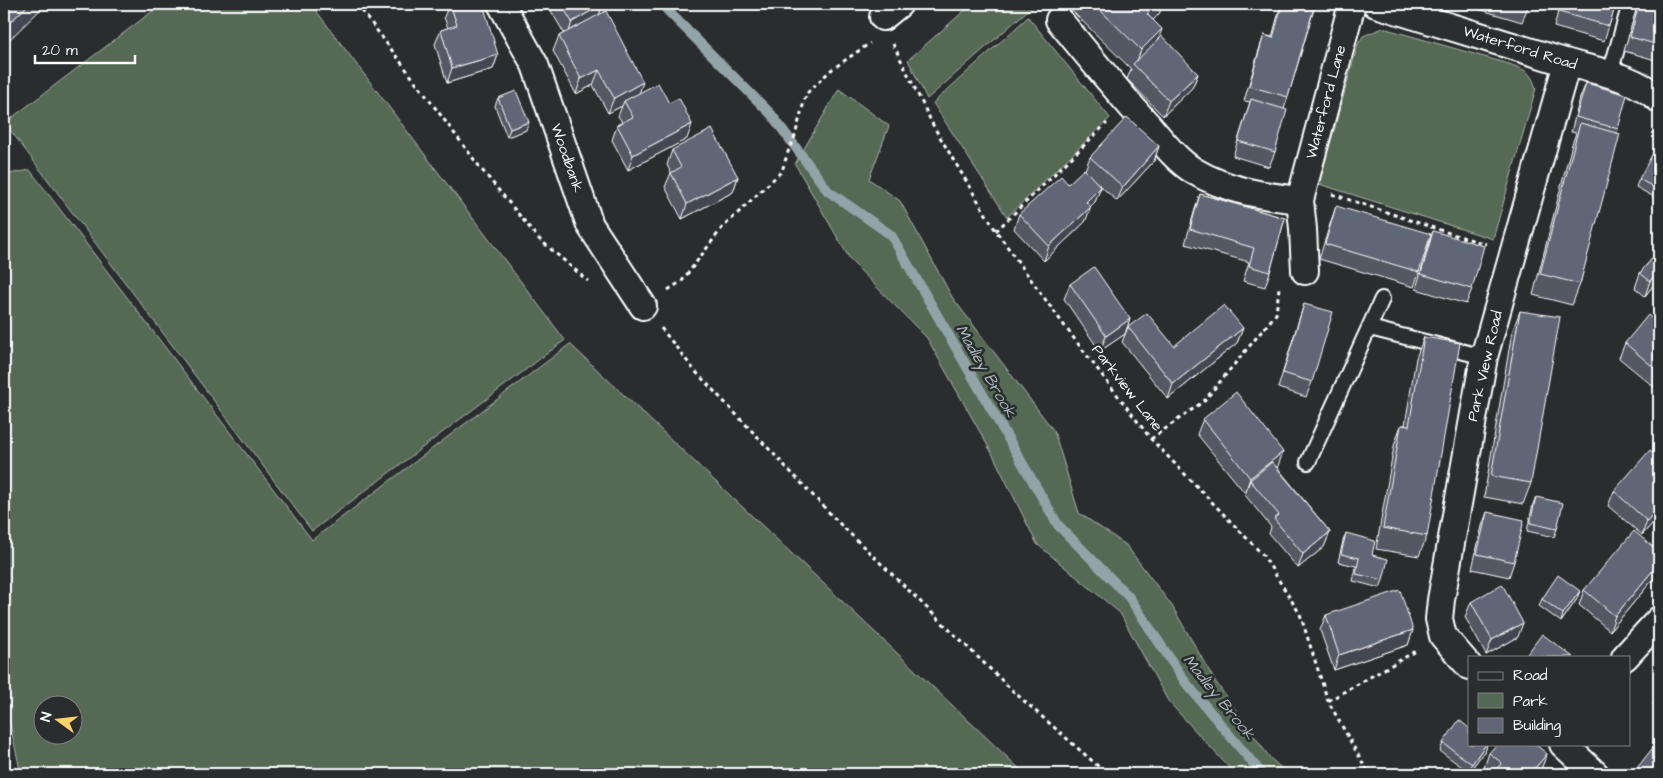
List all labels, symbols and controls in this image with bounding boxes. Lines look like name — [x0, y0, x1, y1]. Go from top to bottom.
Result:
street label: Waterford Road — [1461, 21, 1580, 75]
scale bar — [35, 32, 135, 64]
text: 20 m — [42, 40, 78, 61]
street label: Waterford Lane — [1301, 43, 1351, 161]
street label: Woodbank — [545, 121, 589, 195]
street label: Park View Road — [1462, 308, 1508, 423]
water label: Madley Brook — [950, 320, 1022, 423]
street label: Parkview Lane — [1087, 340, 1167, 436]
water label: Madley Brook — [1177, 650, 1261, 746]
legend — [1468, 656, 1630, 746]
text: Road — [1513, 665, 1548, 686]
text: Park — [1513, 691, 1548, 712]
north arrow — [32, 696, 82, 746]
text: N — [36, 710, 57, 724]
text: Building — [1513, 715, 1561, 737]

